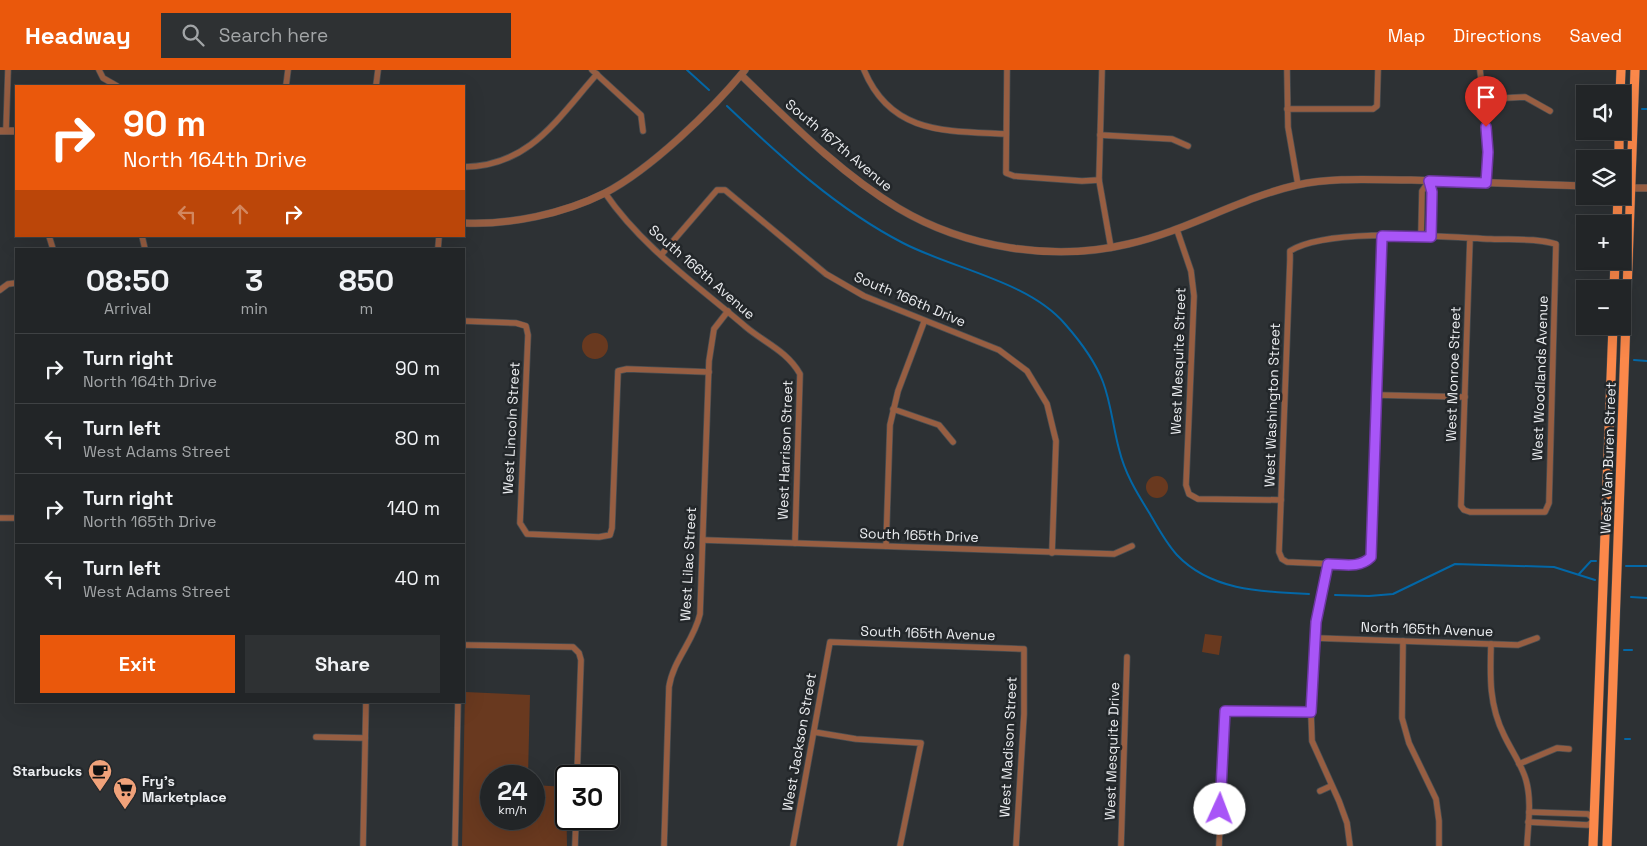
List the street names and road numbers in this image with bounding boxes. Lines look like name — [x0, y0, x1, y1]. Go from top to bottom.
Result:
street label: South 167th Avenue — [782, 95, 896, 195]
street label: South 166th Avenue — [645, 221, 759, 323]
street label: South 166th Drive — [851, 267, 969, 331]
street label: West Mesquite Street — [1166, 287, 1190, 435]
street label: West Woodlands Avenue — [1528, 295, 1552, 461]
street label: West Monroe Street — [1442, 306, 1464, 442]
street label: West Washington Street — [1260, 323, 1284, 487]
street label: West Lincoln Street — [499, 361, 523, 495]
street label: West Harrison Street — [774, 380, 796, 520]
street label: West Van Buren Street — [1596, 382, 1620, 534]
street label: West Lilac Street — [676, 506, 700, 622]
street label: South 165th Drive — [859, 524, 979, 546]
street label: North 165th Avenue — [1360, 618, 1494, 640]
street label: South 165th Avenue — [860, 622, 996, 644]
street label: West Jackson Street — [778, 671, 820, 813]
street label: West Madison Street — [995, 676, 1021, 818]
street label: West Mesquite Drive — [1101, 682, 1123, 820]

